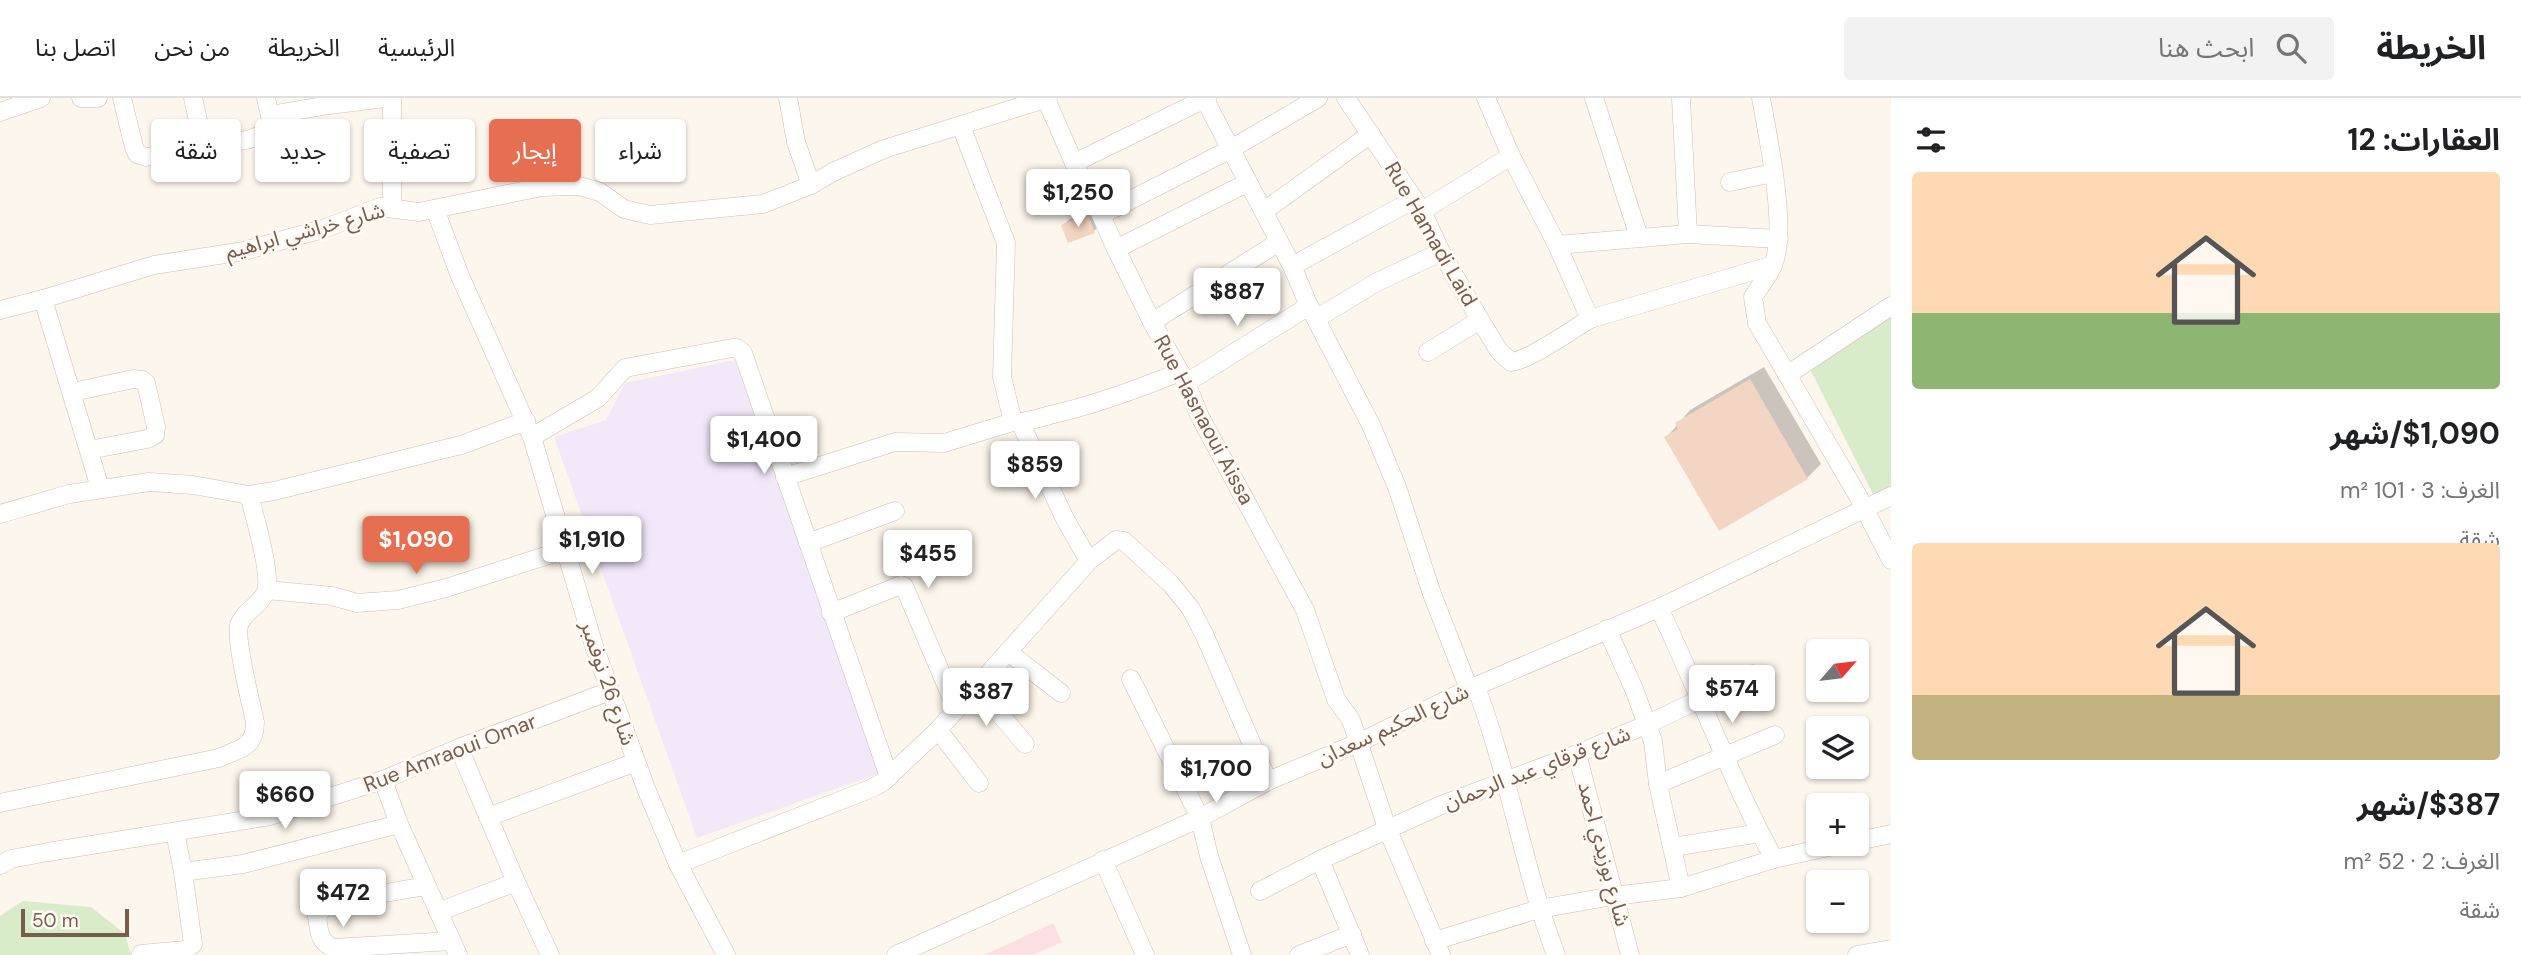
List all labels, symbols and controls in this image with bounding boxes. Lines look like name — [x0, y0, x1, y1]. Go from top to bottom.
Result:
search box — [1844, 17, 2334, 80]
text: الخريطة — [2376, 26, 2486, 69]
icon: search — [2272, 29, 2310, 67]
text: ابحث هنا — [2158, 31, 2254, 65]
text: اتصل بنا — [35, 32, 116, 63]
text: من نحن — [154, 32, 230, 63]
text: الخريطة — [268, 32, 340, 63]
text: الرئيسية — [378, 32, 455, 63]
chip: شقة — [151, 119, 241, 182]
chip: جديد — [255, 119, 350, 182]
chip: تصفية — [364, 119, 475, 182]
chip: إيجار — [489, 119, 581, 182]
chip: شراء — [595, 119, 686, 182]
text: العقارات: 12 — [2348, 120, 2500, 159]
icon: filters — [1912, 121, 1950, 159]
street label: Rue Hamadi Laid — [1378, 157, 1484, 311]
pin: $1,250 — [1021, 170, 1135, 229]
text: $1,250 — [1042, 177, 1114, 207]
street label: شارع خراشي ابراهيم — [222, 196, 388, 268]
icon: home — [2143, 217, 2269, 343]
pin: $887 — [1196, 268, 1278, 328]
text: $887 — [1209, 276, 1265, 306]
street label: Rue Hasnaoui Aissa — [1147, 330, 1261, 510]
text: $1,090/شهر — [2330, 414, 2500, 453]
pin: $1,400 — [707, 416, 821, 476]
text: $1,400 — [726, 424, 802, 454]
pin: $859 — [994, 442, 1076, 501]
text: $859 — [1007, 449, 1063, 479]
text: الغرف: 3 · 101 m² — [2340, 475, 2500, 505]
pin: $1,090 — [359, 517, 473, 576]
pin: $1,910 — [535, 517, 649, 576]
text: $1,090 — [379, 524, 453, 554]
text: $1,910 — [559, 524, 625, 554]
text: شقة — [2459, 524, 2500, 554]
pin: $455 — [887, 531, 969, 590]
text: $455 — [899, 538, 957, 568]
icon: home — [2143, 588, 2269, 714]
street label: شارع 26 نوفمبر — [572, 616, 642, 749]
north arrow — [1806, 639, 1869, 702]
map controls — [1806, 639, 1869, 933]
pin: $574 — [1691, 666, 1773, 725]
pin: $387 — [945, 668, 1027, 728]
text: $574 — [1705, 673, 1759, 703]
text: $387 — [959, 676, 1013, 706]
street label: شارع الحكيم سعدان — [1313, 678, 1474, 773]
street label: Rue Amraoui Omar — [359, 707, 541, 799]
button: layers — [1806, 716, 1869, 779]
street label: شارع قرقاي عبد الرحمان — [1440, 719, 1635, 818]
pin: $1,700 — [1159, 746, 1273, 805]
text: $1,700 — [1180, 753, 1252, 783]
pin: $660 — [244, 772, 326, 831]
street label: شارع بوزيدي احمد — [1569, 778, 1637, 930]
text: $660 — [255, 779, 315, 809]
text: $387/شهر — [2357, 785, 2500, 824]
button: + — [1806, 793, 1869, 856]
text: الغرف: 2 · 52 m² — [2344, 846, 2500, 876]
pin: $472 — [302, 870, 384, 929]
button: − — [1806, 870, 1869, 933]
text: $472 — [316, 877, 370, 907]
text: شقة — [2459, 895, 2500, 925]
scale bar — [21, 906, 130, 938]
text: 50 m — [32, 908, 79, 933]

